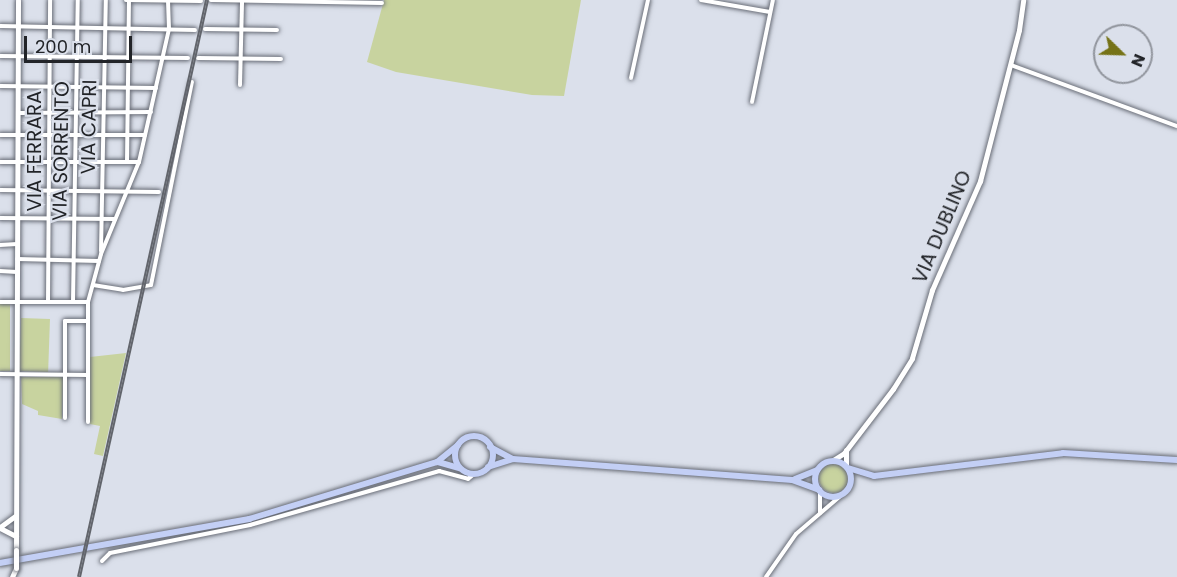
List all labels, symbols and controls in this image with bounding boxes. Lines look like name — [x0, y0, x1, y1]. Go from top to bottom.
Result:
scale bar — [27, 24, 135, 62]
north arrow — [1093, 24, 1153, 84]
text: 200 m — [35, 34, 91, 59]
text: N — [1125, 50, 1151, 70]
street label: VIA CAPRI — [76, 79, 102, 175]
street label: VIA SORRENTO — [48, 81, 74, 221]
street label: VIA FERRARA — [22, 90, 46, 212]
street label: VIA DUBLINO — [907, 167, 977, 287]

